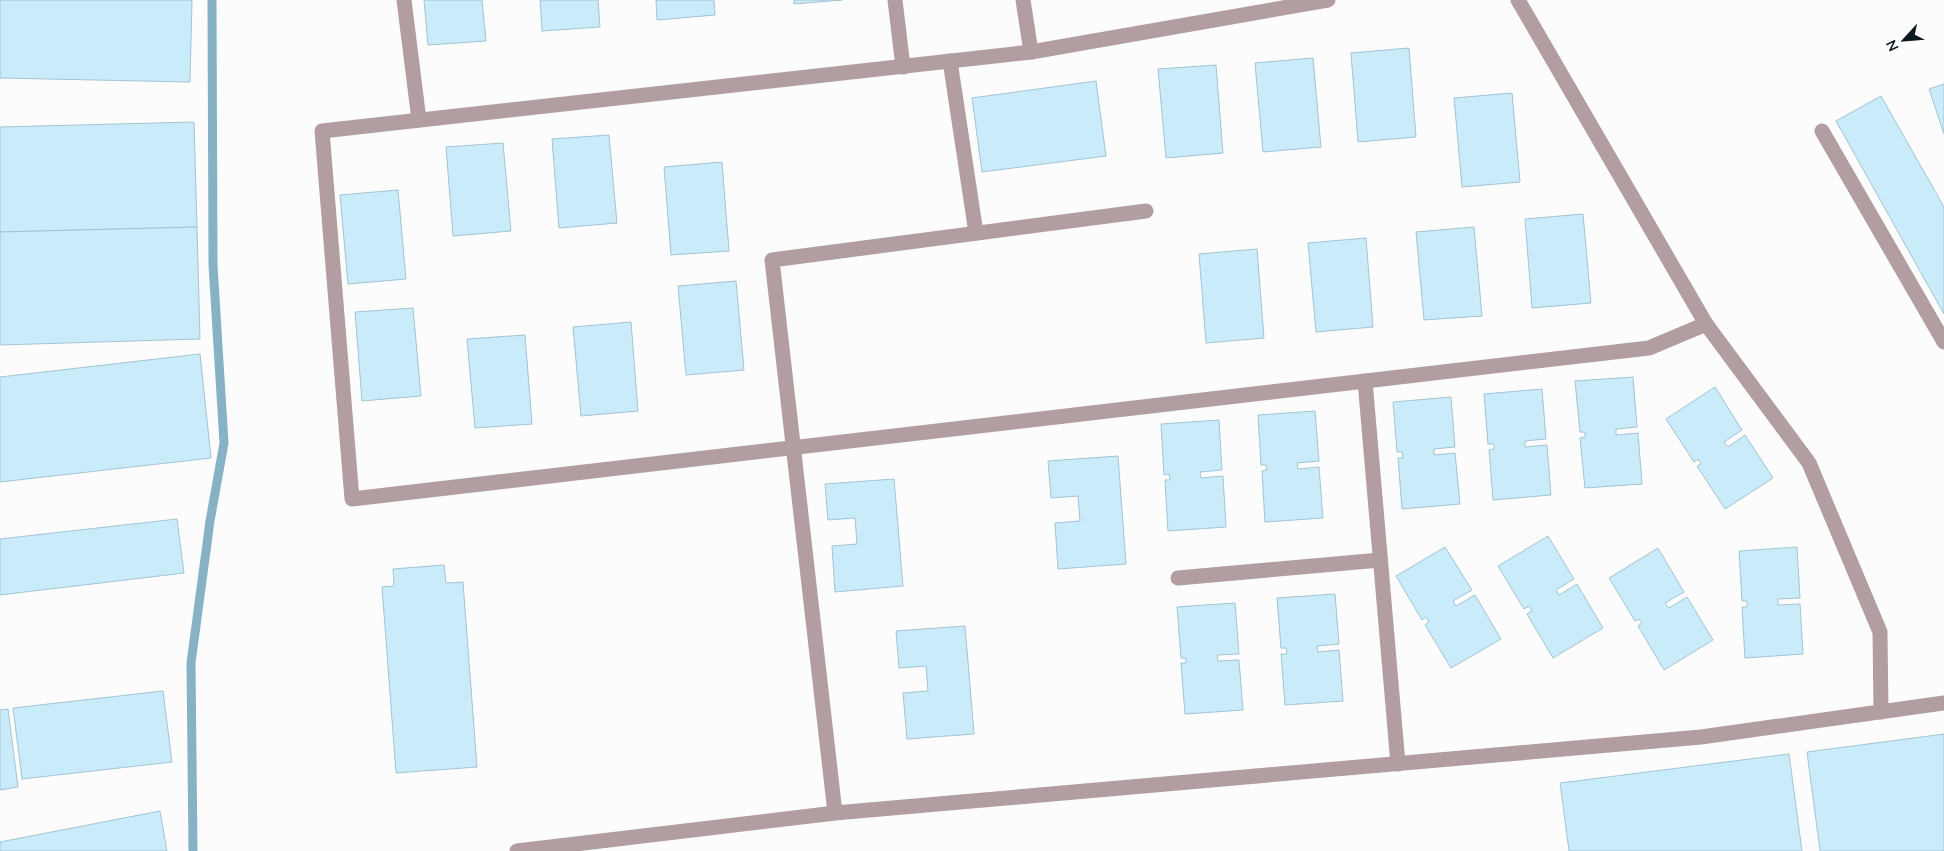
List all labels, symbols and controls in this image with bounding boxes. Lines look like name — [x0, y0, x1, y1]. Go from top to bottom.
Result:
north arrow — [1879, 15, 1929, 65]
text: N — [1882, 37, 1903, 54]

